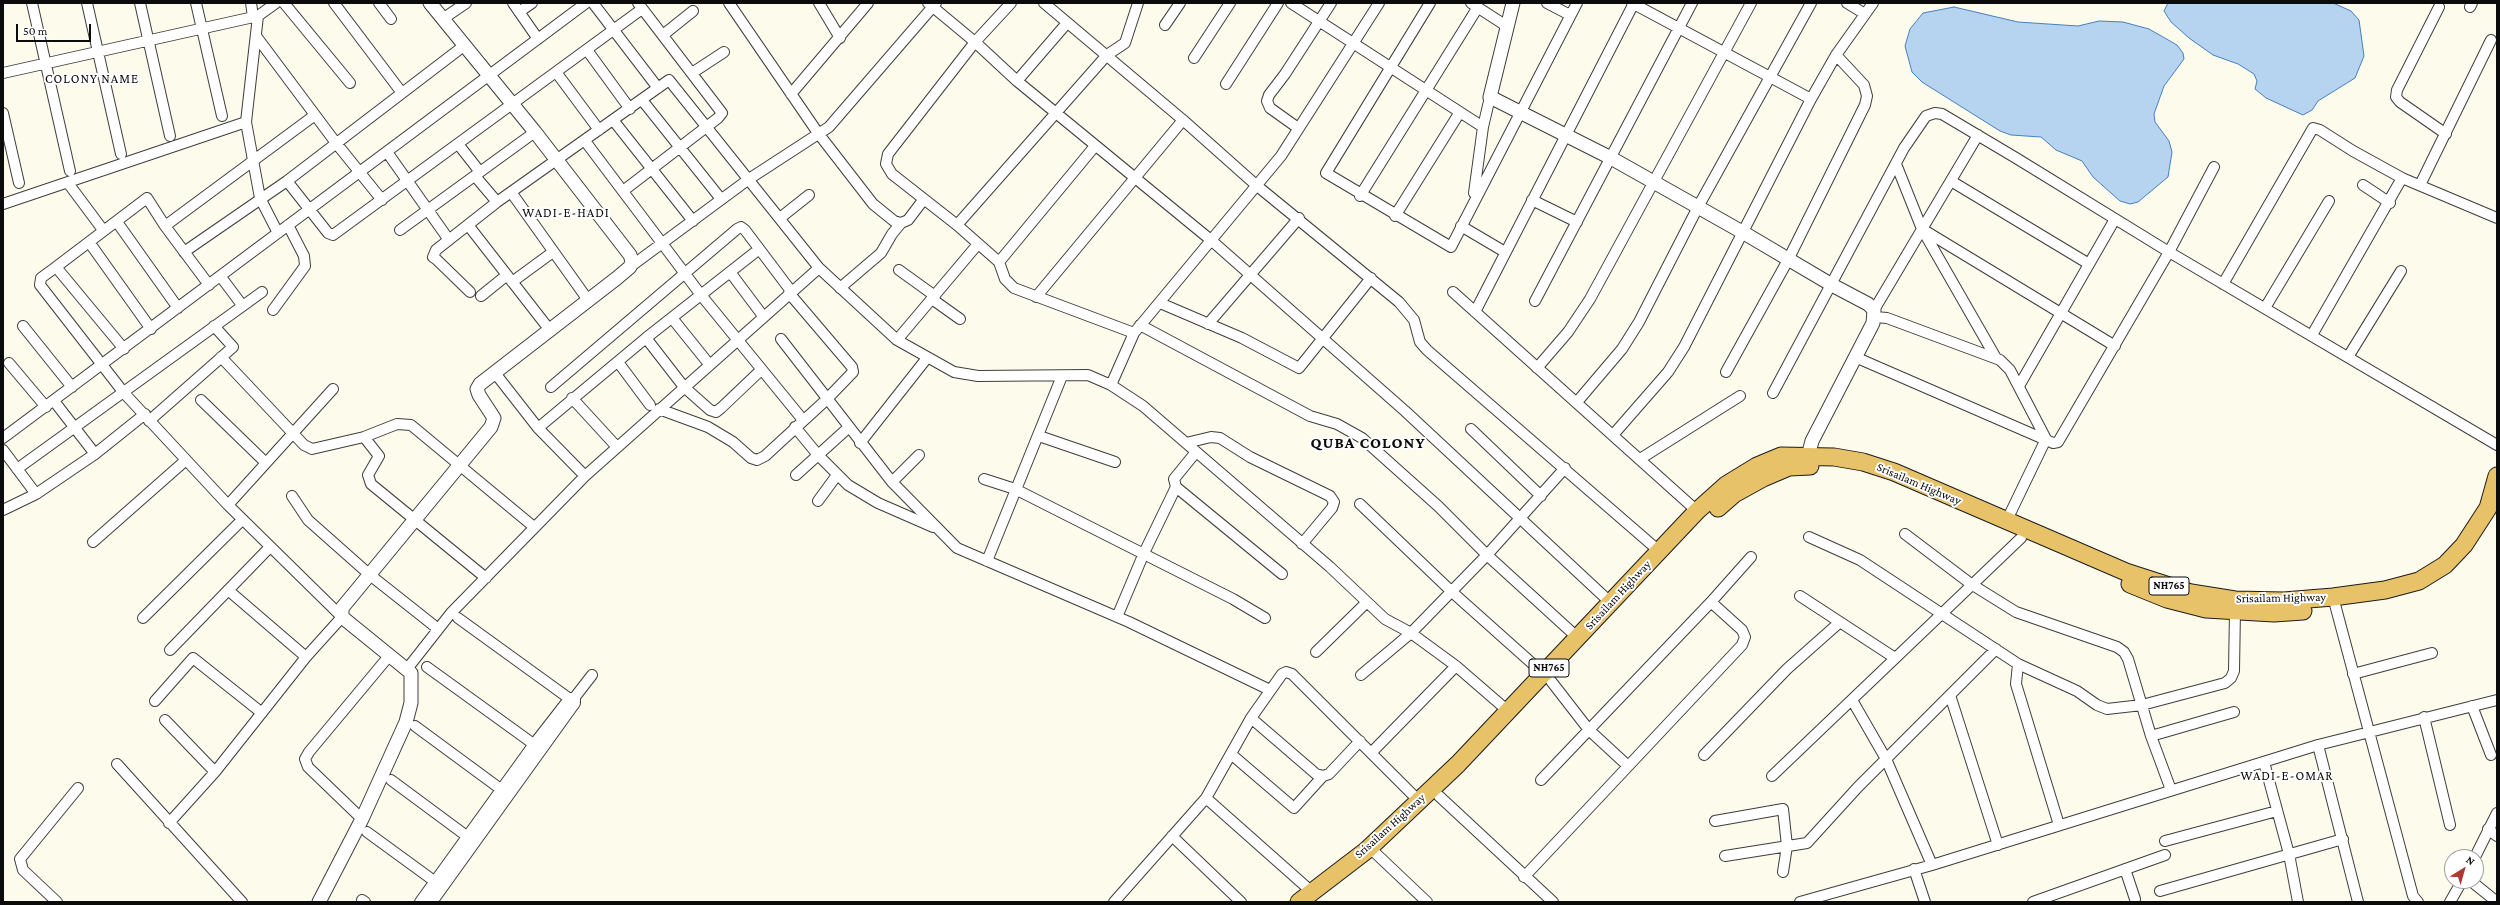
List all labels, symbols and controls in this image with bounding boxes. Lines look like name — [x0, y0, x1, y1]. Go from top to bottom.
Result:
scale bar — [18, 16, 93, 42]
text: 50 m — [23, 24, 47, 38]
district label: COLONY NAME — [45, 71, 139, 87]
district label: WADI-E-HADI — [522, 205, 610, 221]
district label: QUBA COLONY — [1310, 433, 1426, 453]
street label: Srisailam Highway — [1875, 460, 1963, 508]
street label: Srisailam Highway — [1582, 557, 1654, 633]
road number: NH765 — [2149, 577, 2189, 595]
street label: Srisailam Highway — [2236, 590, 2326, 606]
road number: NH765 — [1529, 659, 1569, 677]
district label: WADI-E-OMAR — [2240, 768, 2334, 784]
street label: Srisailam Highway — [1352, 791, 1428, 861]
north arrow — [2444, 849, 2484, 889]
text: N — [2464, 853, 2477, 867]

